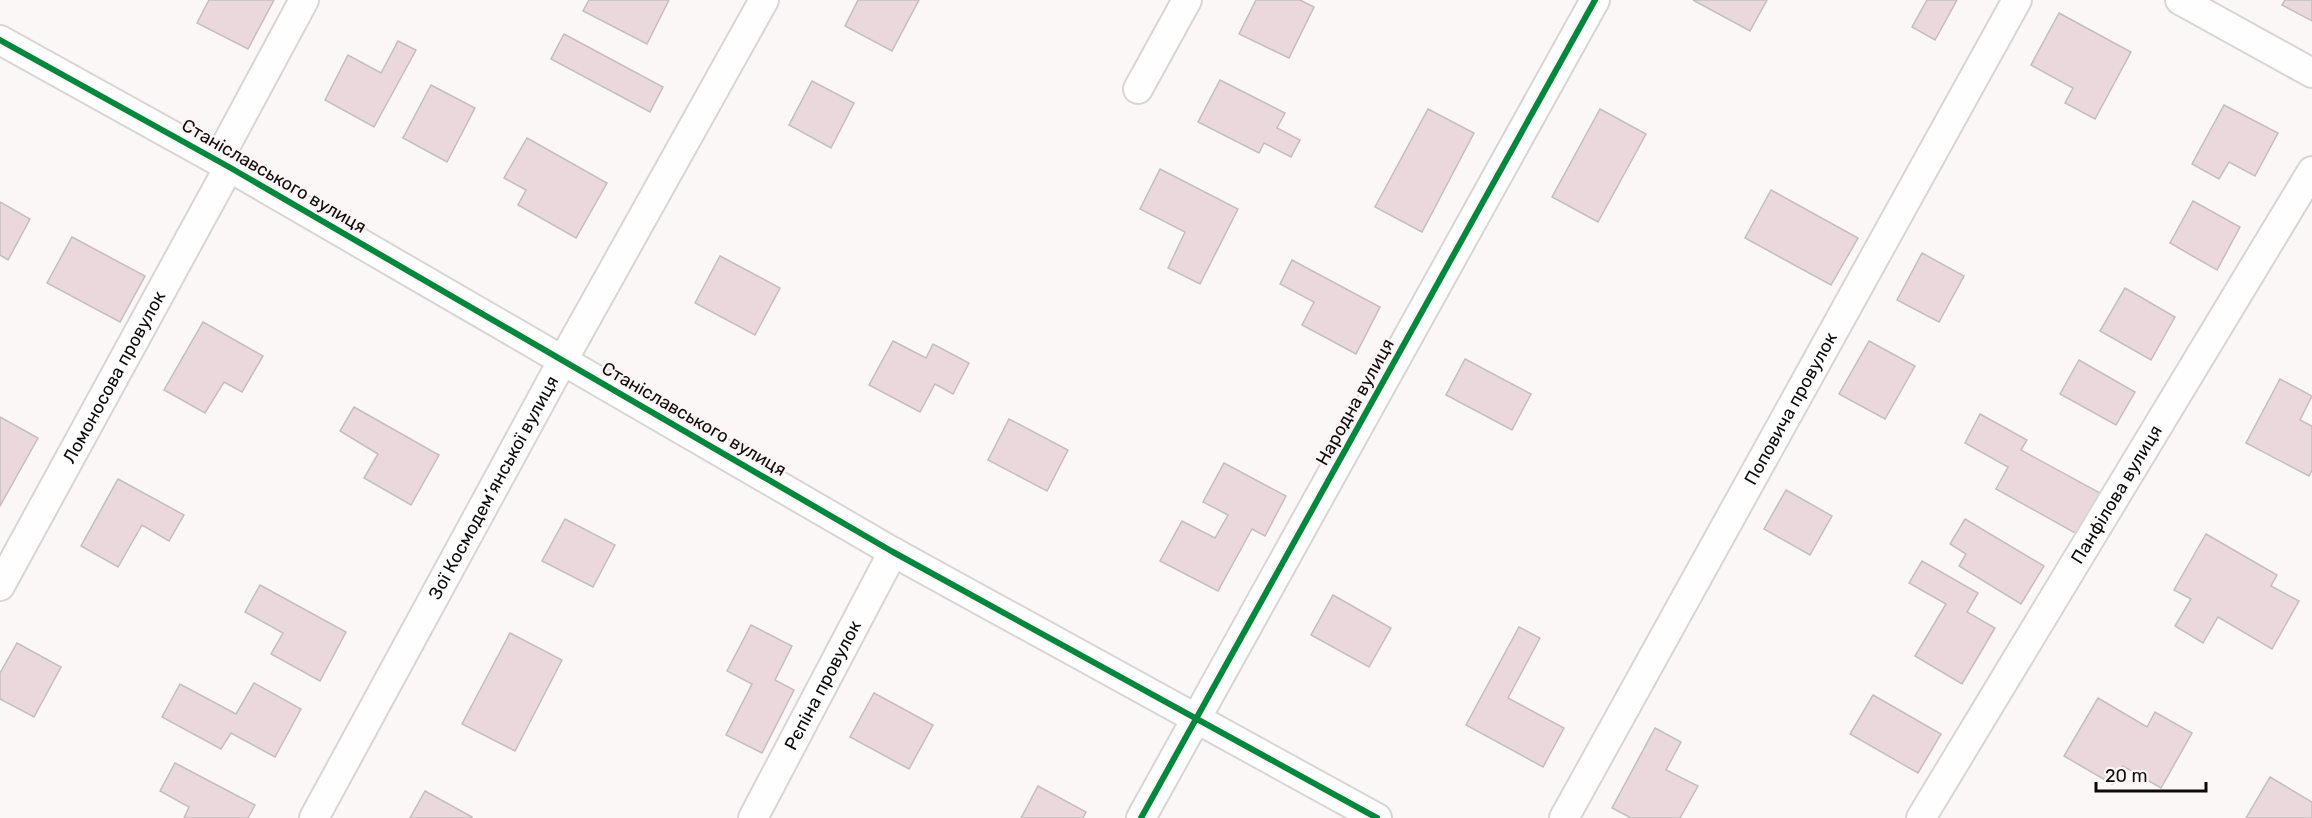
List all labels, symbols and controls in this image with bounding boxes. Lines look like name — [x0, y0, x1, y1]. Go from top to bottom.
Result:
street label: Станіславського вулиця — [178, 114, 370, 238]
street label: Ломоносова провулок — [58, 287, 170, 467]
street label: Поповича провулок — [1740, 328, 1842, 489]
street label: Народна вулиця — [1311, 335, 1399, 469]
street label: Станіславського вулиця — [598, 357, 790, 481]
street label: Зої Космодем’янської вулиця — [424, 372, 563, 603]
street label: Панфілова вулиця — [2066, 421, 2167, 568]
street label: Рєпіна провулок — [780, 616, 866, 754]
scale bar — [2096, 755, 2206, 793]
text: 20 m — [2105, 765, 2147, 787]

